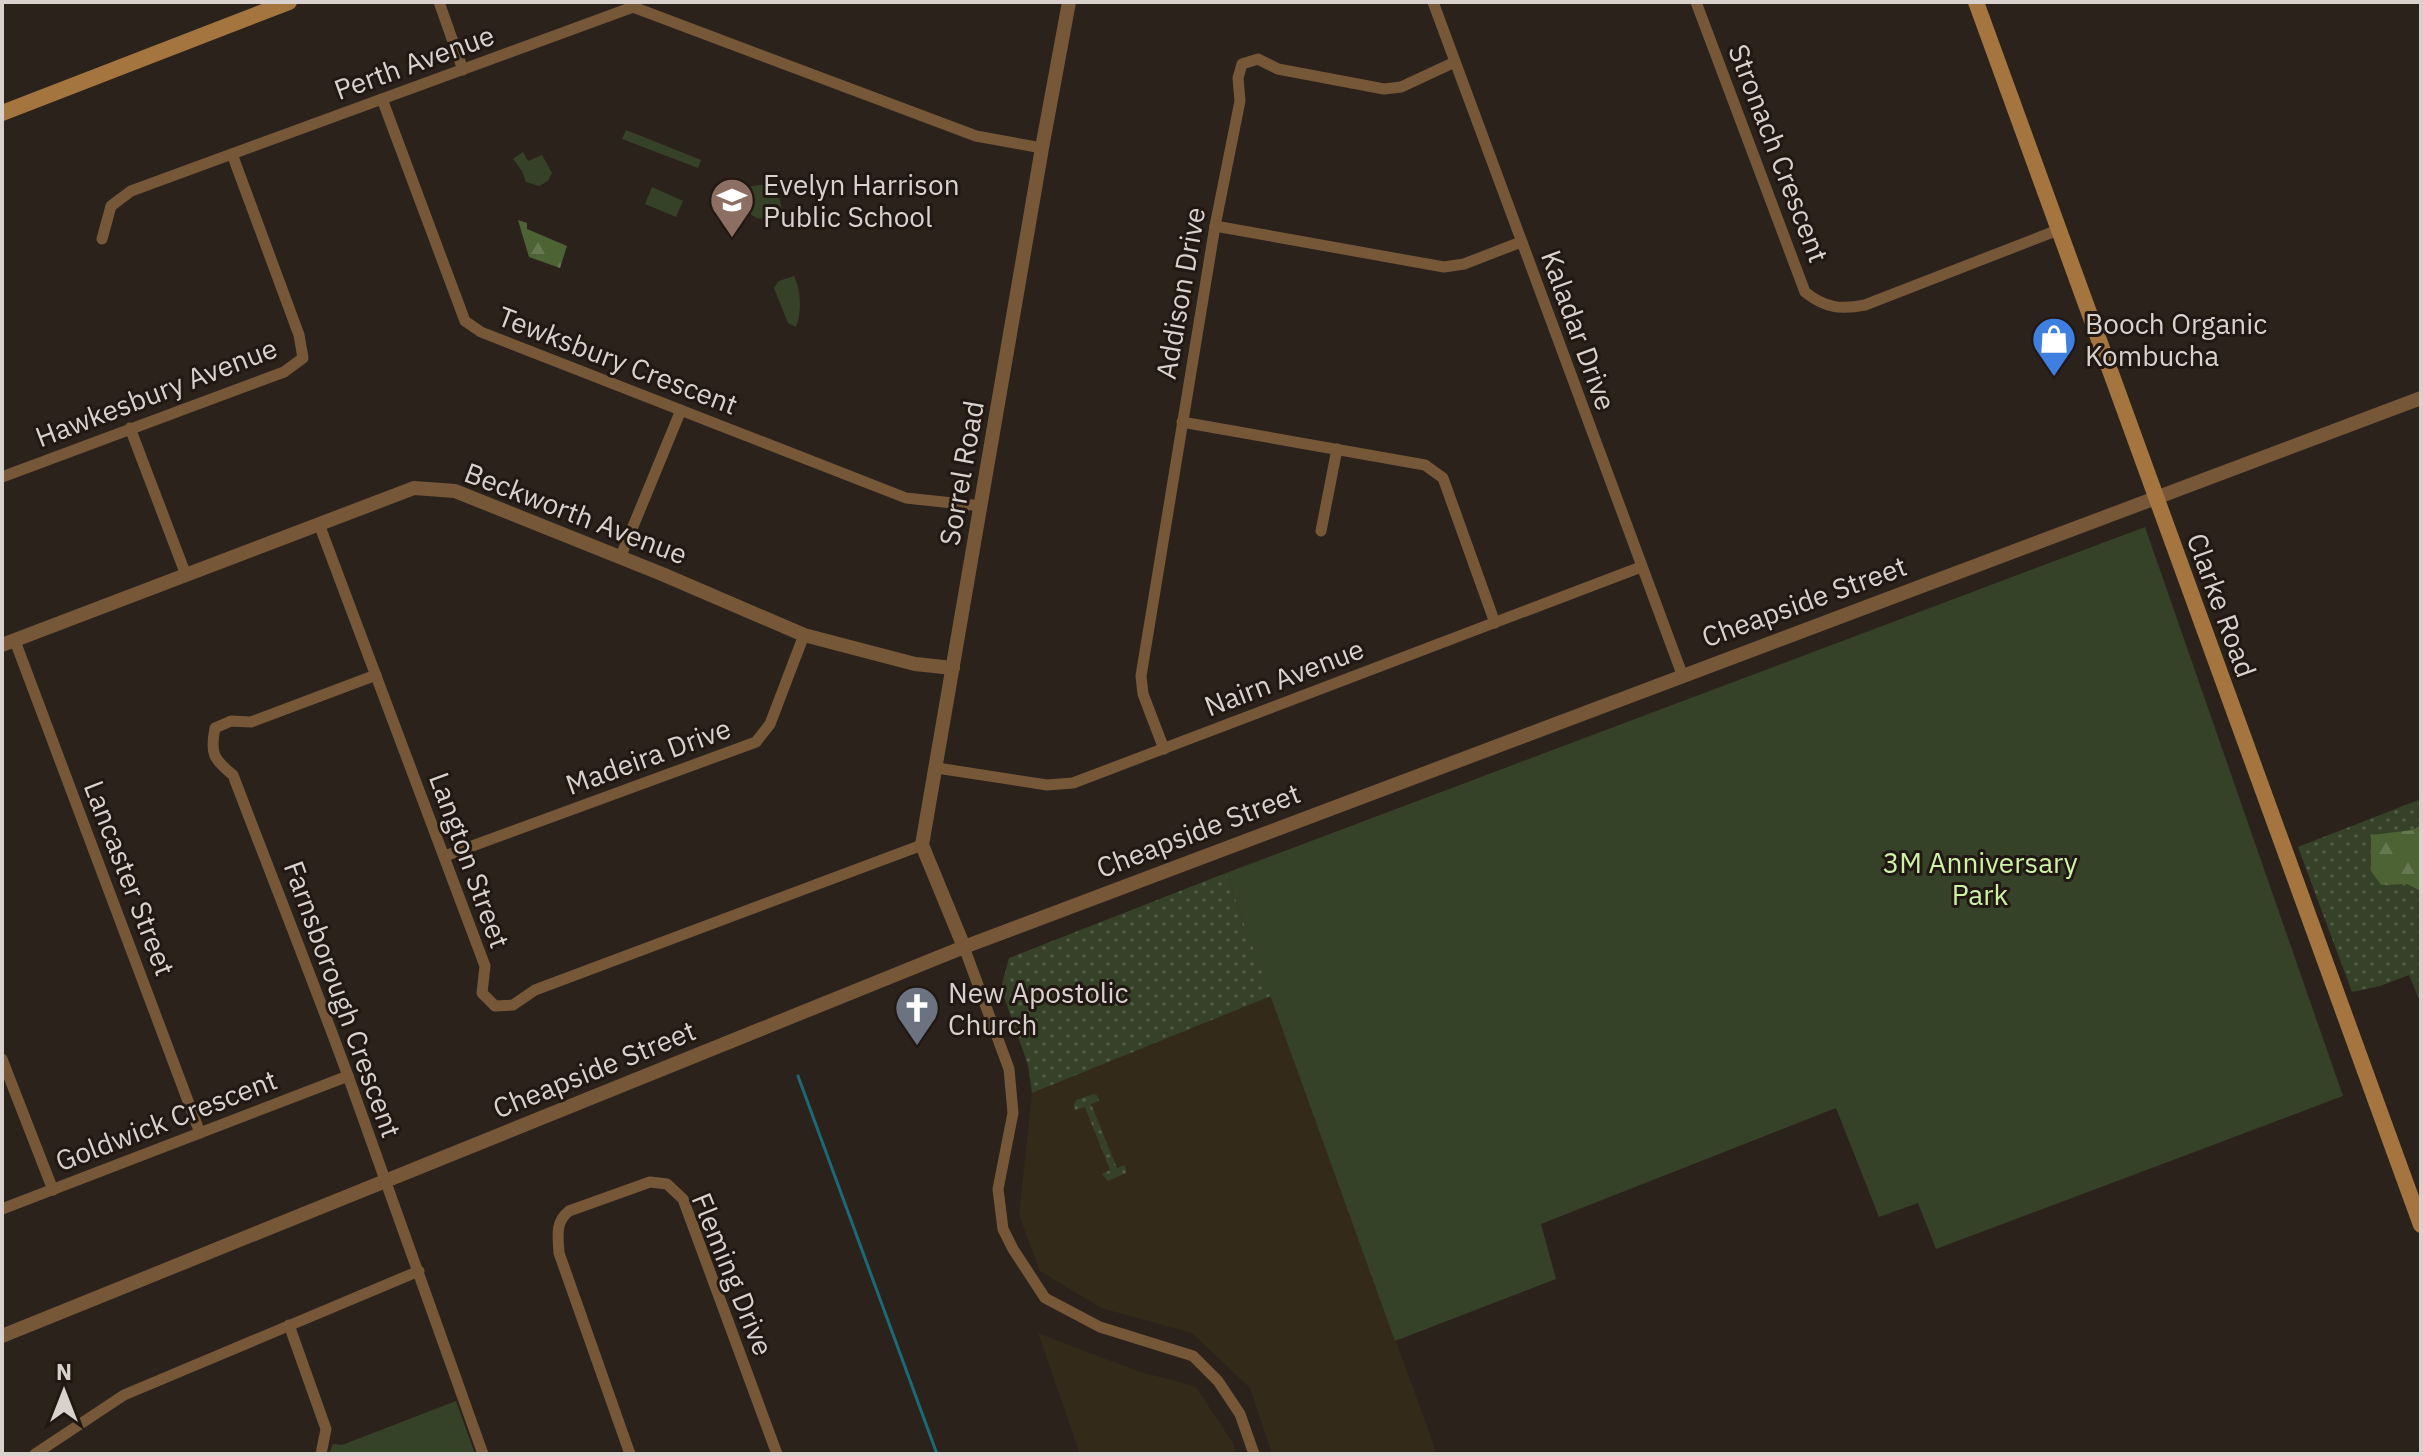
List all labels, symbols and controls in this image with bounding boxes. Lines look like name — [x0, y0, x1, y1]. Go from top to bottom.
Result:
street label: Perth Avenue — [329, 16, 499, 108]
street label: Stronach Crescent — [1720, 39, 1838, 267]
place label: Evelyn Harrison Public School — [763, 166, 960, 235]
school or university icon: Evelyn Harrison Public School — [708, 176, 756, 239]
street label: Addison Drive — [1147, 204, 1213, 382]
street label: Kaladar Drive — [1533, 245, 1625, 415]
street label: Tewksbury Crescent — [493, 297, 743, 423]
place label: Booch Organic Kombucha — [2085, 305, 2267, 374]
shop icon: Booch Organic Kombucha — [2030, 315, 2078, 378]
street label: Hawkesbury Avenue — [30, 329, 282, 455]
street label: Sorrel Road — [930, 398, 992, 548]
street label: Beckworth Avenue — [459, 453, 693, 573]
street label: Clarke Road — [2179, 528, 2265, 682]
street label: Cheapside Street — [1696, 547, 1912, 655]
street label: Nairn Avenue — [1199, 630, 1369, 724]
street label: Madeira Drive — [560, 709, 736, 803]
street label: Langton Street — [421, 767, 519, 953]
street label: Cheapside Street — [1091, 774, 1305, 886]
street label: Lancaster Street — [76, 775, 184, 981]
park label: 3M Anniversary Park — [1882, 844, 2078, 913]
street label: Farnsborough Crescent — [276, 856, 410, 1142]
place label: New Apostolic Church — [948, 974, 1129, 1043]
church icon: New Apostolic Church — [893, 984, 941, 1047]
street label: Cheapside Street — [487, 1011, 701, 1127]
street label: Goldwick Crescent — [50, 1061, 282, 1179]
street label: Fleming Drive — [684, 1187, 782, 1361]
north arrow — [24, 1352, 104, 1432]
text: N — [56, 1357, 72, 1386]

